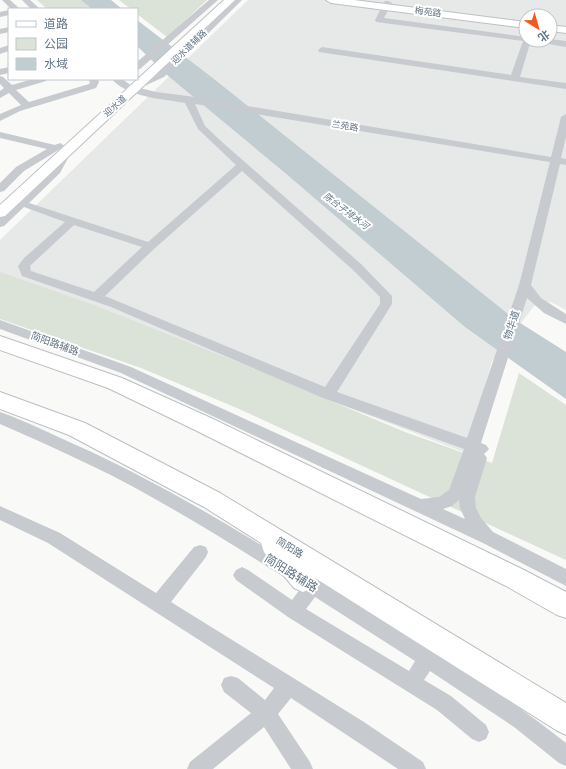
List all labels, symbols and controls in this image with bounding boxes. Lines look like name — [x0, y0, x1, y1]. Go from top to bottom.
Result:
street label: 梅苑路 — [414, 5, 442, 20]
legend — [8, 8, 138, 80]
north arrow — [518, 8, 558, 48]
text: 道路 — [44, 17, 68, 32]
text: 北 — [535, 27, 552, 44]
street label: 迎水道辅路 — [169, 28, 209, 67]
text: 公园 — [44, 37, 68, 52]
text: 水域 — [44, 57, 68, 72]
street label: 迎水道 — [102, 93, 129, 119]
street label: 兰苑路 — [331, 119, 359, 134]
water label: 陈台子排水河 — [321, 191, 372, 233]
street label: 物华道 — [502, 309, 522, 341]
street label: 简阳路辅路 — [29, 330, 80, 358]
street label: 简阳路 — [274, 535, 305, 561]
street label: 简阳路辅路 — [261, 551, 320, 596]

